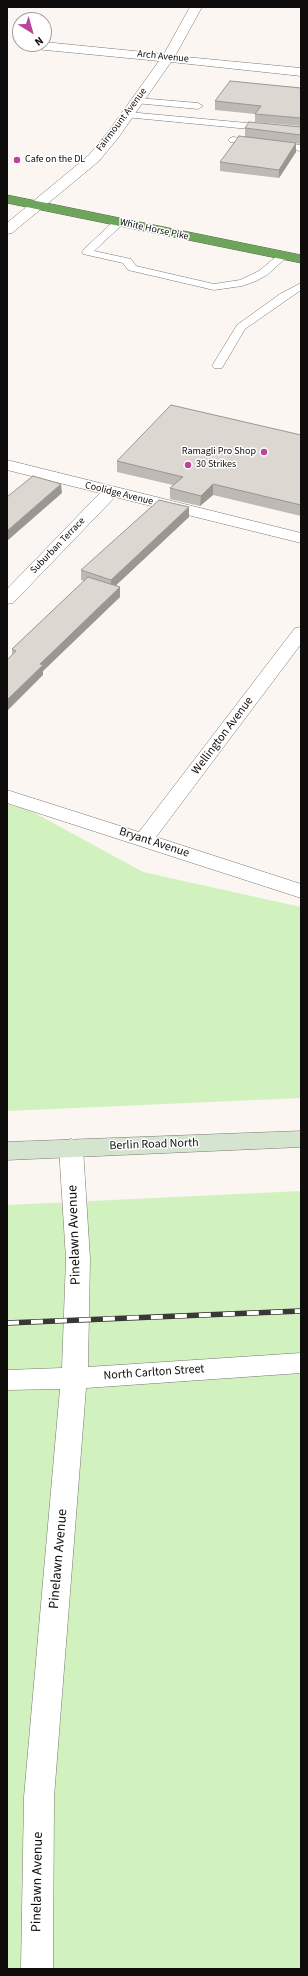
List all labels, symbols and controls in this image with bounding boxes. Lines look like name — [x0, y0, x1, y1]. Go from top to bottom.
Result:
north arrow — [12, 12, 52, 52]
text: N — [31, 33, 46, 49]
street label: Arch Avenue — [137, 48, 189, 66]
street label: Fairmount Avenue — [94, 86, 150, 154]
place label: Cafe on the DL — [25, 154, 85, 166]
marker: Cafe on the DL — [12, 155, 22, 165]
street label: White Horse Pike — [118, 217, 190, 243]
place label: Ramagli Pro Shop — [182, 446, 256, 458]
marker: Ramagli Pro Shop — [259, 447, 269, 457]
place label: 30 Strikes — [196, 459, 236, 471]
marker: 30 Strikes — [183, 460, 193, 470]
street label: Coolidge Avenue — [84, 480, 154, 508]
street label: Suburban Terrace — [28, 515, 88, 577]
street label: Wellington Avenue — [189, 694, 257, 778]
street label: Bryant Avenue — [117, 825, 191, 861]
street label: Berlin Road North — [109, 1136, 199, 1154]
street label: Pinelawn Avenue — [65, 1185, 85, 1285]
street label: North Carlton Street — [103, 1362, 205, 1384]
street label: Pinelawn Avenue — [46, 1508, 72, 1610]
street label: Pinelawn Avenue — [29, 1832, 47, 1932]

